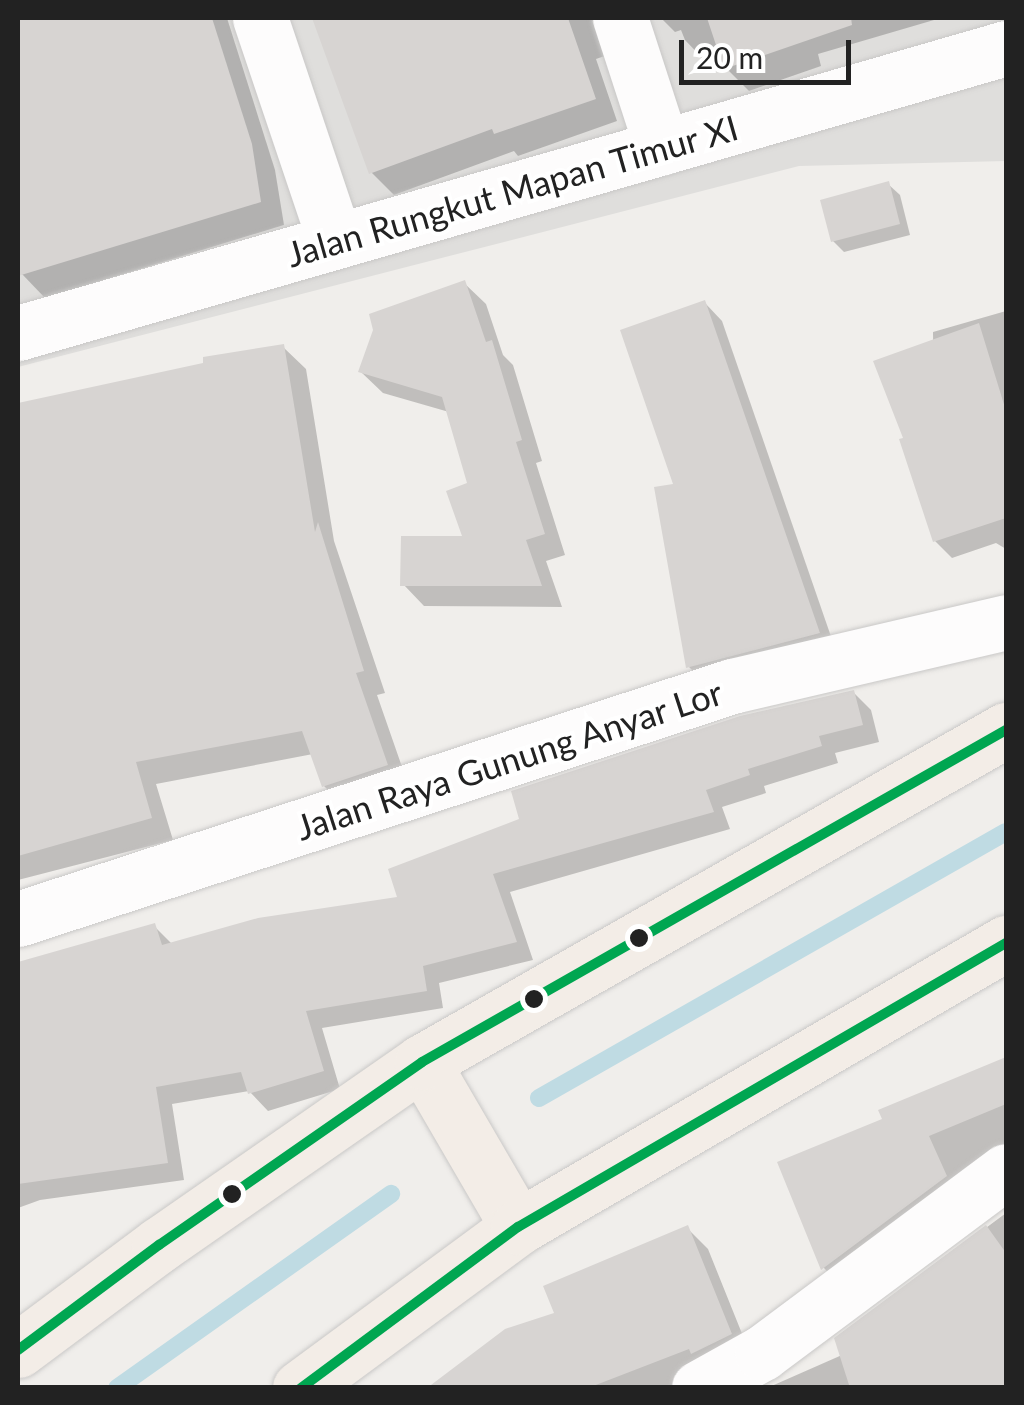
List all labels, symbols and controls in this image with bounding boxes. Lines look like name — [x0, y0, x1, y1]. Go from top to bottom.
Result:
scale bar — [684, 20, 856, 82]
text: 20 m — [696, 39, 763, 75]
street label: Jalan Rungkut Mapan Timur XI — [281, 105, 743, 275]
street label: Jalan Raya Gunung Anyar Lor — [290, 670, 728, 848]
unlabelled marker — [629, 928, 649, 948]
unlabelled marker — [524, 989, 544, 1009]
unlabelled marker — [222, 1184, 242, 1204]

